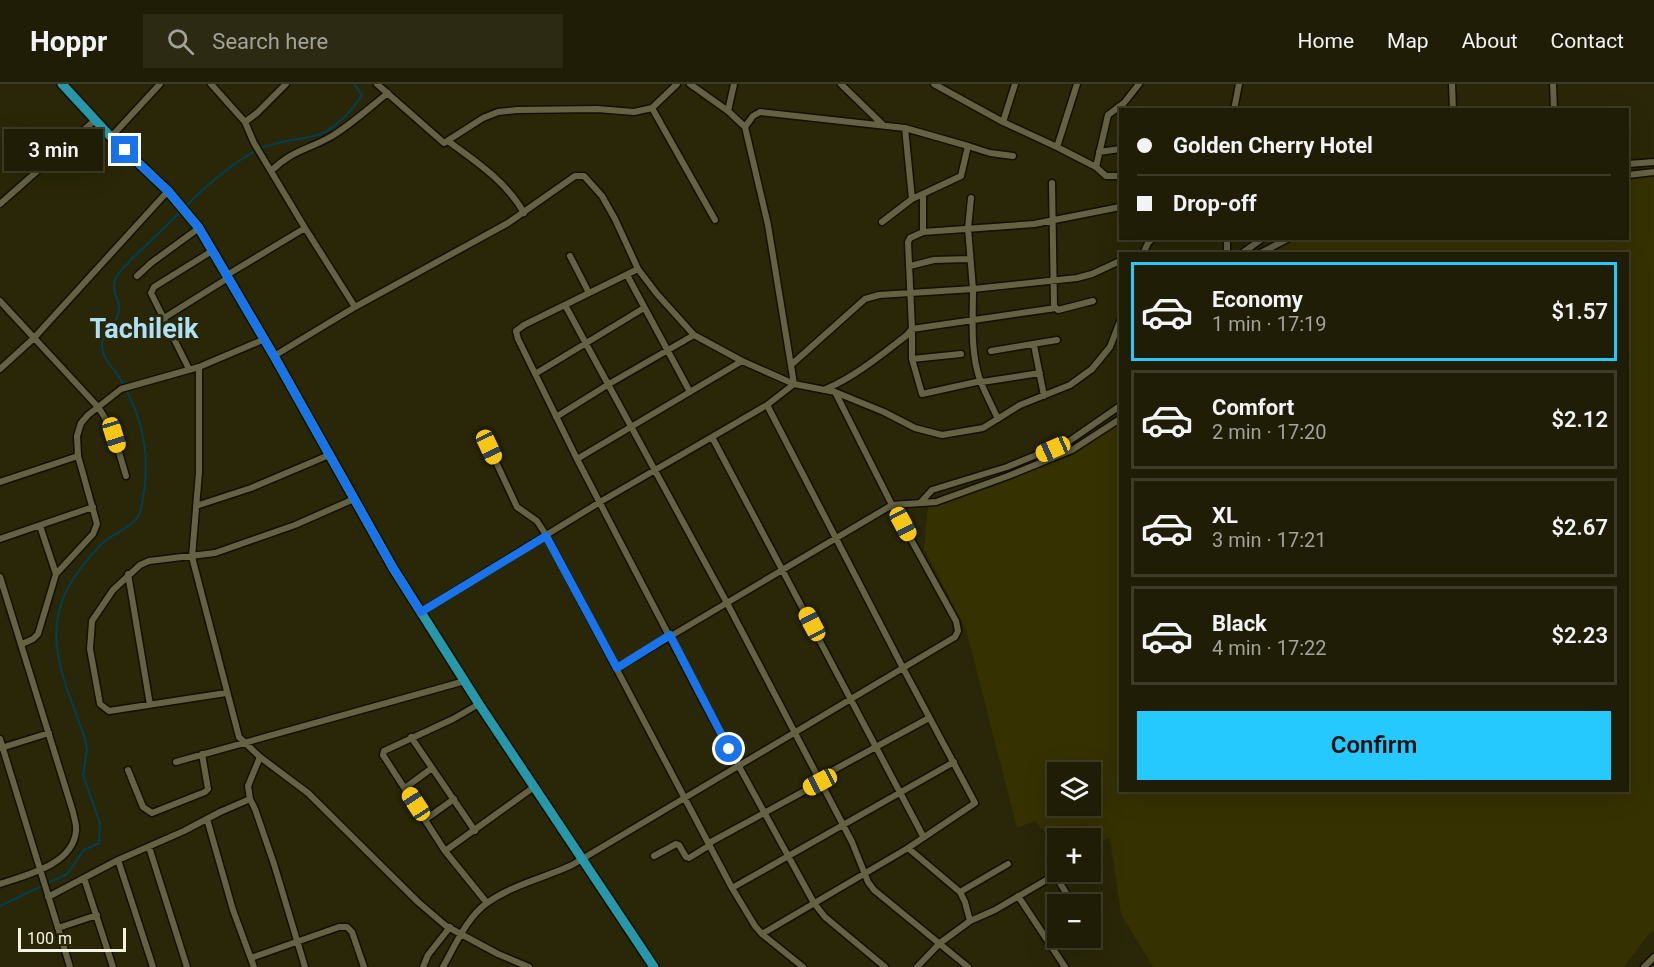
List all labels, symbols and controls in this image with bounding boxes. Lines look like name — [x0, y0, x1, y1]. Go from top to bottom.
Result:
search box — [143, 14, 563, 68]
text: Hoppr — [30, 25, 107, 58]
icon: search — [164, 25, 197, 58]
text: Search here — [212, 29, 328, 54]
text: Home — [1298, 29, 1354, 53]
text: Map — [1387, 29, 1429, 53]
text: About — [1462, 29, 1518, 53]
text: Contact — [1551, 29, 1624, 53]
callout: 3 min — [5, 129, 104, 171]
text: Golden Cherry Hotel — [1173, 133, 1373, 158]
route end — [111, 136, 138, 163]
text: 3 min — [28, 138, 79, 162]
text: Drop-off — [1173, 191, 1257, 216]
icon: car — [1140, 285, 1194, 339]
text: Economy — [1212, 287, 1303, 312]
text: $1.57 — [1551, 299, 1608, 324]
text: 1 min · 17:19 — [1212, 312, 1327, 336]
district label: Tachileik — [90, 313, 199, 345]
icon: car — [1140, 393, 1194, 447]
text: Comfort — [1212, 395, 1294, 420]
text: $2.12 — [1551, 407, 1608, 432]
car — [100, 415, 128, 455]
text: 2 min · 17:20 — [1212, 420, 1327, 444]
car — [473, 427, 505, 467]
car — [1033, 433, 1073, 465]
icon: car — [1140, 501, 1194, 555]
text: XL — [1212, 503, 1238, 528]
car — [887, 504, 919, 544]
text: $2.67 — [1551, 515, 1608, 540]
text: 3 min · 17:21 — [1212, 528, 1327, 552]
car — [796, 604, 828, 644]
icon: car — [1140, 609, 1194, 663]
text: Black — [1212, 611, 1267, 636]
text: $2.23 — [1551, 623, 1608, 648]
text: 4 min · 17:22 — [1212, 636, 1327, 660]
button: Confirm — [1137, 711, 1611, 780]
route start — [715, 735, 742, 762]
map controls — [1047, 762, 1101, 948]
button: layers — [1047, 762, 1101, 816]
car — [800, 766, 840, 798]
car — [399, 784, 433, 824]
button: + — [1047, 828, 1101, 882]
button: − — [1047, 894, 1101, 948]
scale bar — [18, 925, 126, 952]
text: 100 m — [27, 929, 72, 948]

